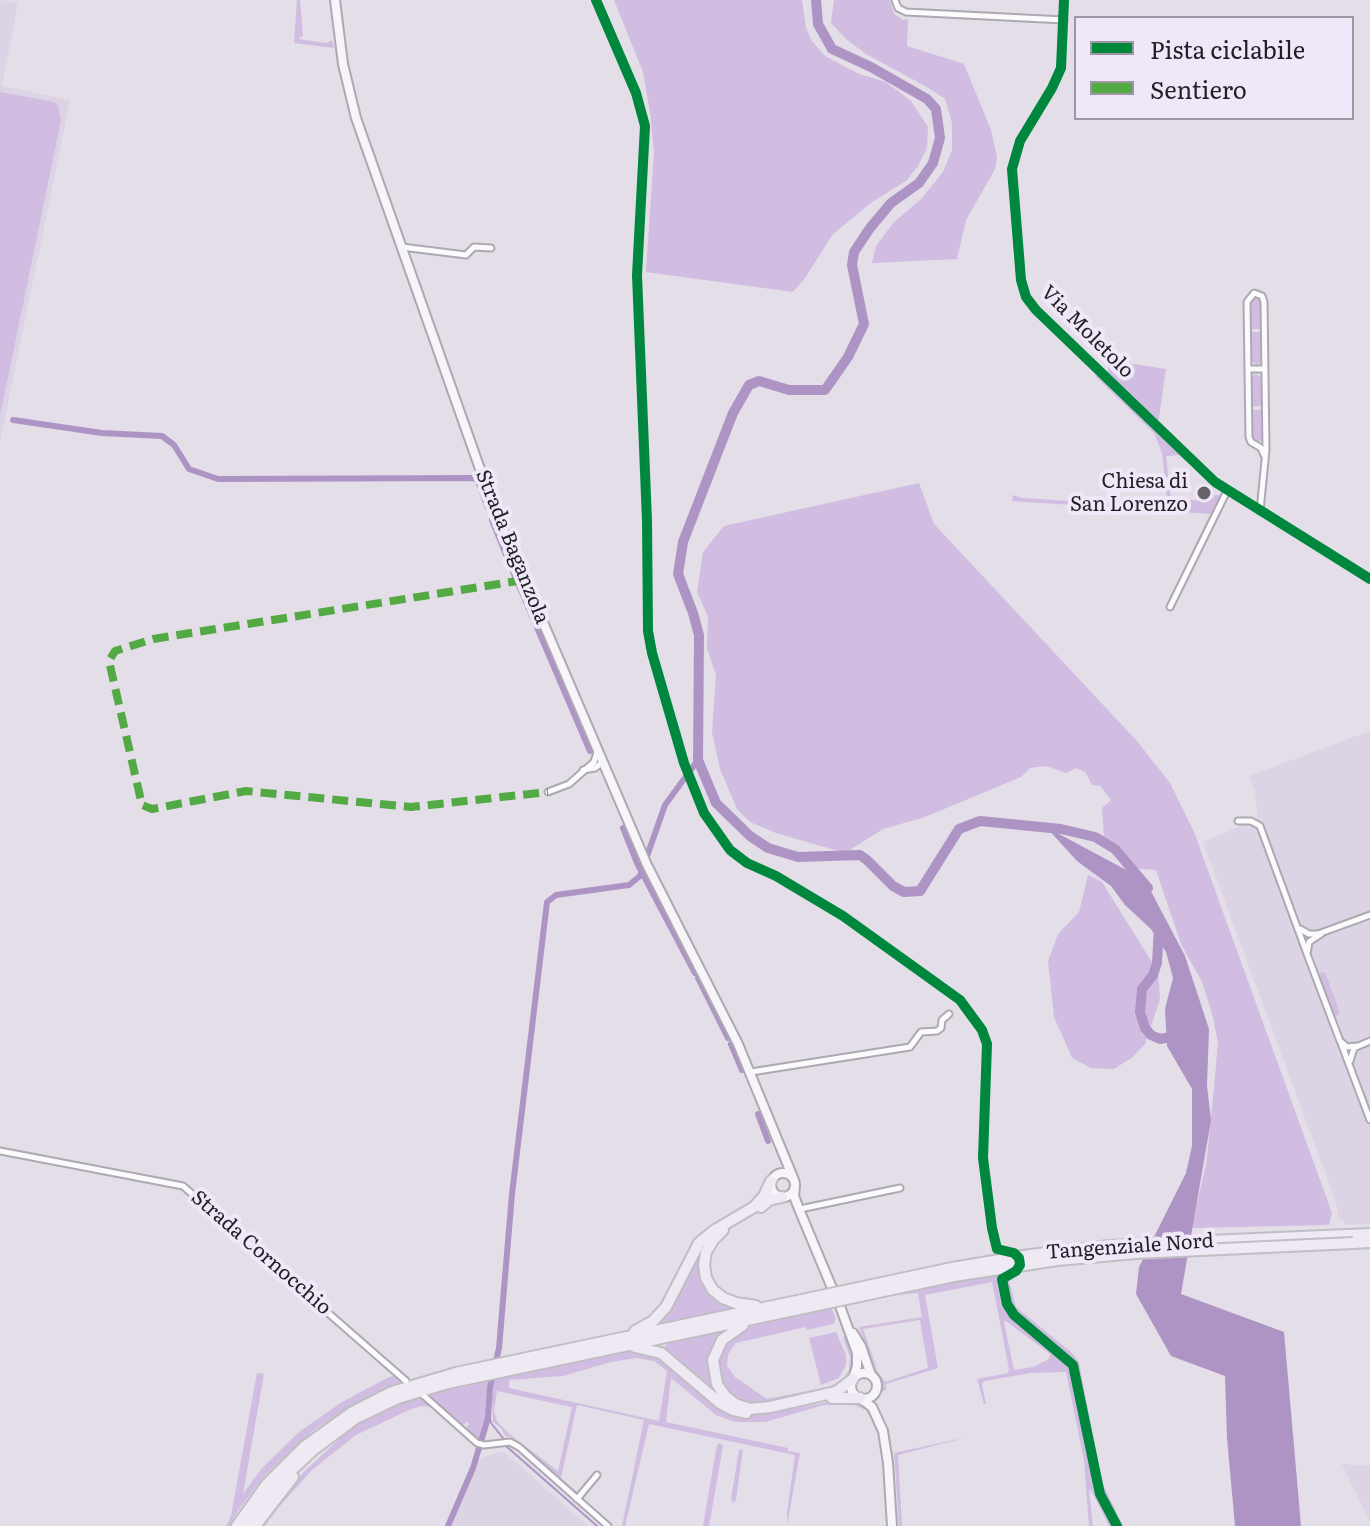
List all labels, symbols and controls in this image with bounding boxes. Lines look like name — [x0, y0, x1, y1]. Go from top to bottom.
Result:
legend — [1074, 16, 1354, 120]
text: Pista ciclabile — [1150, 31, 1305, 66]
text: Sentiero — [1150, 71, 1247, 106]
street label: Via Moletolo — [1036, 281, 1138, 383]
street label: Strada Baganzola — [470, 467, 554, 627]
place label: Chiesa di San Lorenzo — [1070, 470, 1188, 517]
marker: Chiesa di San Lorenzo — [1195, 484, 1213, 502]
street label: Strada Cornocchio — [186, 1186, 336, 1320]
street label: Tangenziale Nord — [1045, 1229, 1215, 1265]

